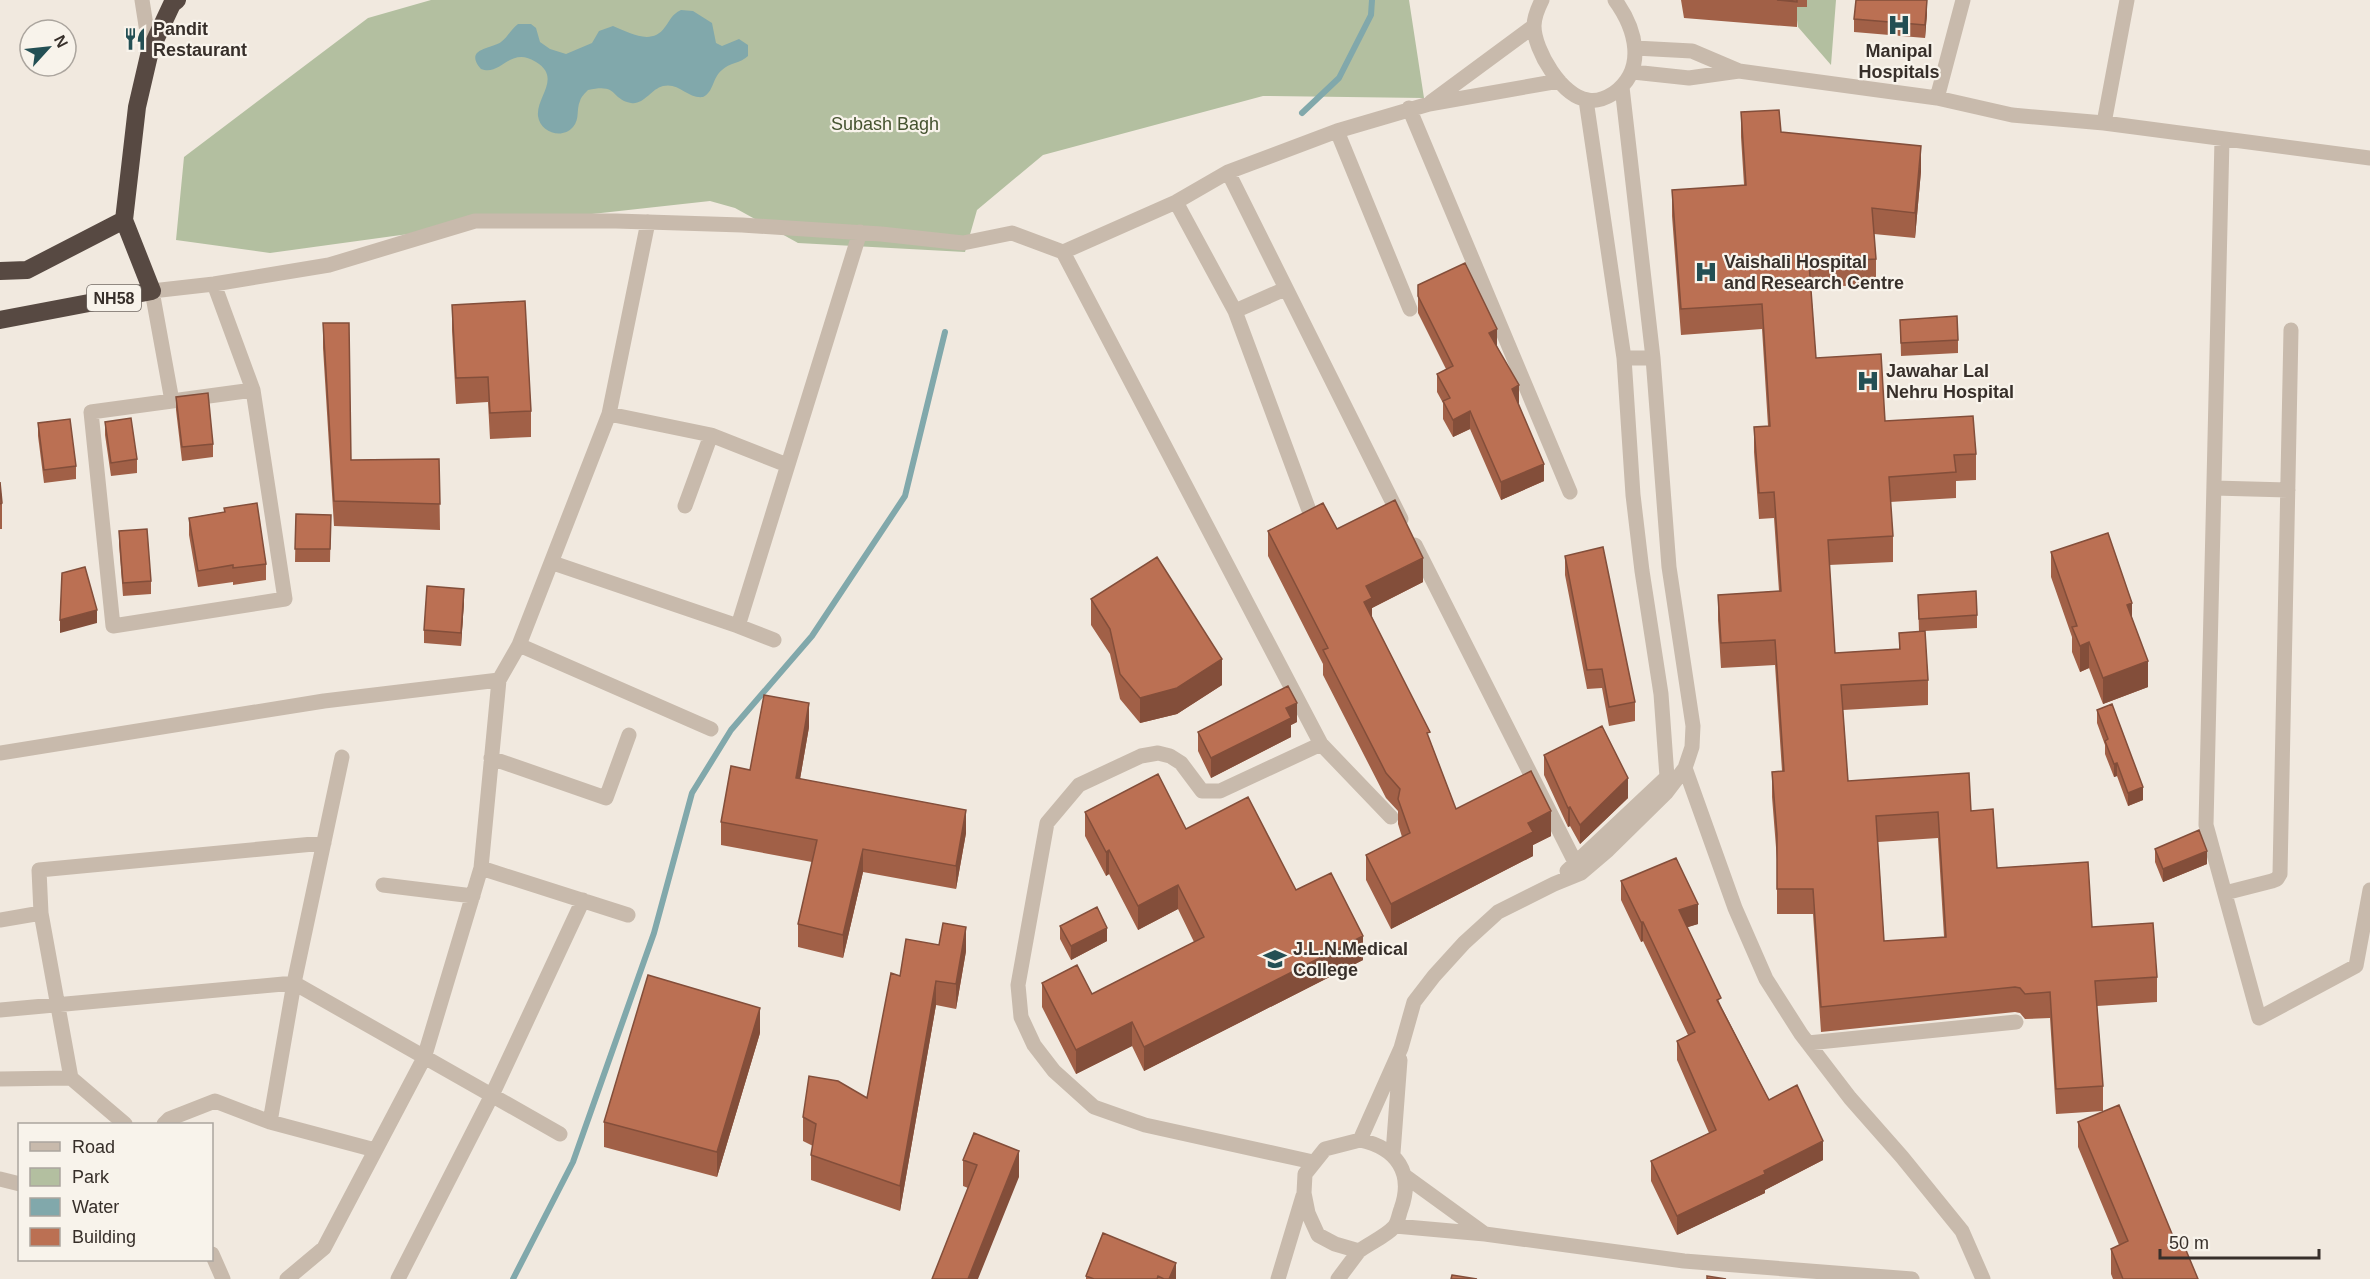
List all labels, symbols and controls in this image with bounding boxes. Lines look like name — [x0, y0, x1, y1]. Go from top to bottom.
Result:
hospital icon: Manipal Hospitals — [1886, 12, 1912, 38]
north arrow — [18, 18, 78, 78]
place label: Pandit Restaurant — [153, 19, 247, 60]
restaurant icon: Pandit Restaurant — [122, 26, 148, 52]
text: N — [51, 32, 71, 50]
place label: Manipal Hospitals — [1858, 41, 1940, 82]
park label: Subash Bagh — [831, 114, 939, 134]
place label: Vaishali Hospital and Research Centre — [1724, 252, 1904, 293]
hospital icon: Vaishali Hospital and Research Centre — [1693, 259, 1719, 285]
road number: NH58 — [87, 285, 141, 311]
place label: Jawahar Lal Nehru Hospital — [1886, 361, 2014, 402]
hospital icon: Jawahar Lal Nehru Hospital — [1855, 368, 1881, 394]
place label: J.L.N.Medical College — [1293, 939, 1408, 980]
school or university icon: J.L.N.Medical College — [1262, 946, 1288, 972]
legend — [18, 1123, 213, 1261]
text: Road — [72, 1137, 115, 1157]
text: Park — [72, 1167, 110, 1187]
text: Water — [72, 1197, 119, 1217]
scale bar — [2160, 1222, 2319, 1260]
text: Building — [72, 1227, 136, 1247]
text: 50 m — [2169, 1233, 2209, 1253]

